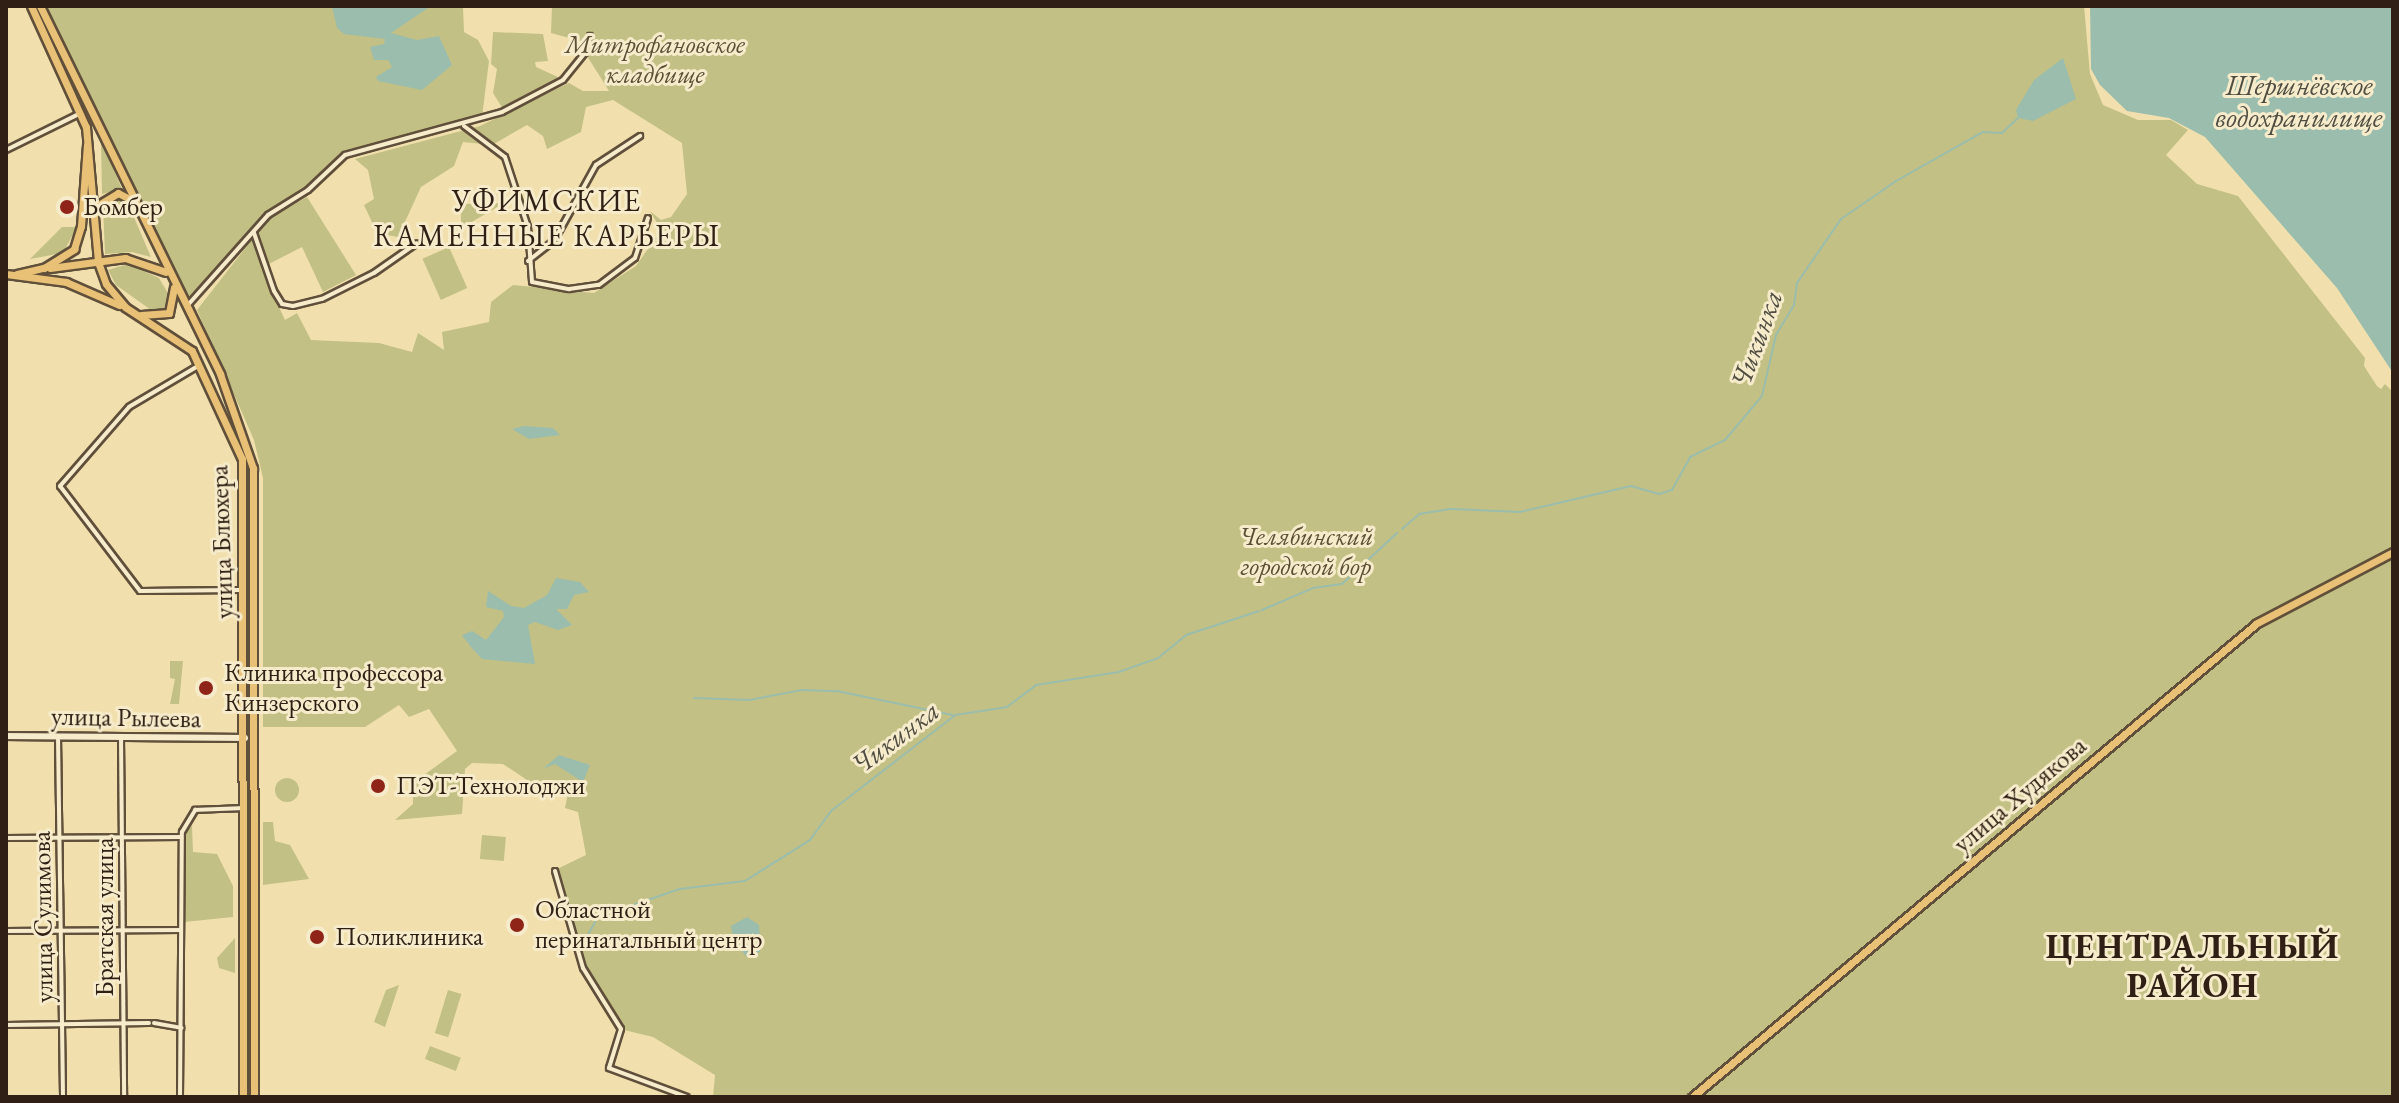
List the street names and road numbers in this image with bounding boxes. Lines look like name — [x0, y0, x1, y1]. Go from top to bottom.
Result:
street label: улица Блюхера — [204, 465, 240, 619]
street label: улица Рылеева — [51, 701, 201, 735]
street label: улица Худякова — [1947, 730, 2093, 860]
street label: улица Сулимова — [26, 831, 60, 1003]
street label: Братская улица — [89, 837, 121, 997]

